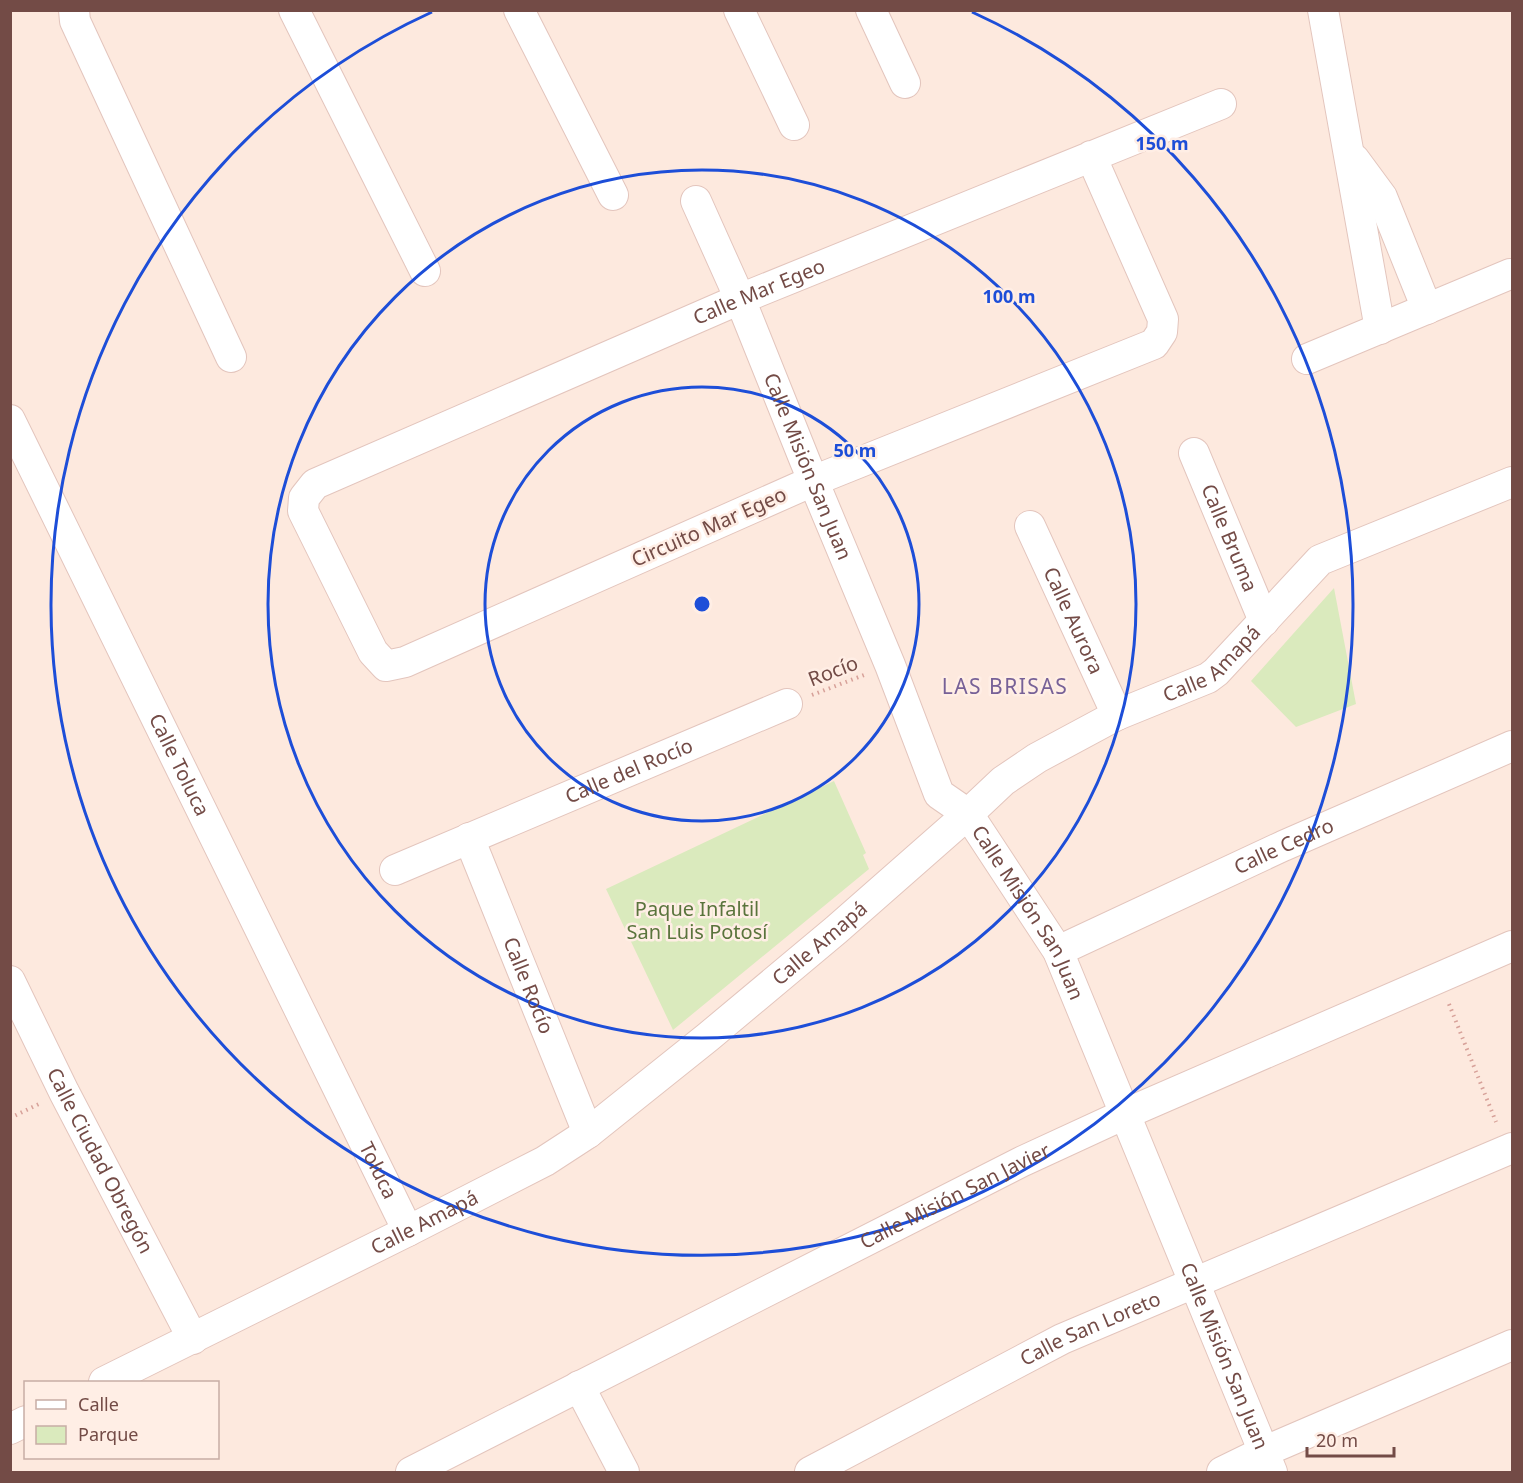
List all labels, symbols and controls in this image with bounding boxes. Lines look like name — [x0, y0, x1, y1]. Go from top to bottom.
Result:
text: 150 m — [1135, 131, 1189, 155]
street label: Calle Mar Egeo — [689, 252, 829, 331]
text: 100 m — [982, 284, 1036, 308]
street label: Calle Misión San Juan — [758, 369, 859, 564]
text: 50 m — [834, 438, 876, 462]
street label: Circuito Mar Egeo — [627, 480, 791, 573]
street label: Calle Bruma — [1195, 480, 1264, 596]
street label: Calle Aurora — [1038, 562, 1110, 678]
centre of rings — [692, 594, 712, 614]
street label: Calle Amapá — [1159, 619, 1266, 708]
street label: Rocío — [804, 649, 862, 692]
district label: LAS BRISAS — [942, 672, 1068, 700]
street label: Calle Toluca — [143, 709, 216, 820]
street label: Calle del Rocío — [561, 732, 697, 809]
street label: Calle Cedro — [1229, 811, 1338, 880]
street label: Calle Misión San Juan — [966, 820, 1091, 1004]
park label: Paque Infaltil San Luis Potosí — [627, 895, 768, 945]
street label: Calle Amapá — [766, 895, 873, 991]
street label: Calle Rocío — [497, 933, 561, 1038]
street label: Calle Ciudad Obregón — [41, 1063, 160, 1258]
street label: Calle Misión San Javier — [855, 1136, 1054, 1255]
street label: Toluca — [353, 1137, 404, 1203]
street label: Calle Amapá — [366, 1183, 483, 1260]
street label: Calle Misión San Juan — [1174, 1258, 1275, 1453]
street label: Calle San Loreto — [1015, 1285, 1165, 1372]
legend — [24, 1381, 219, 1459]
text: Calle — [78, 1392, 119, 1416]
scale bar — [1307, 1420, 1394, 1458]
text: Parque — [78, 1422, 138, 1446]
text: 20 m — [1316, 1428, 1358, 1452]

